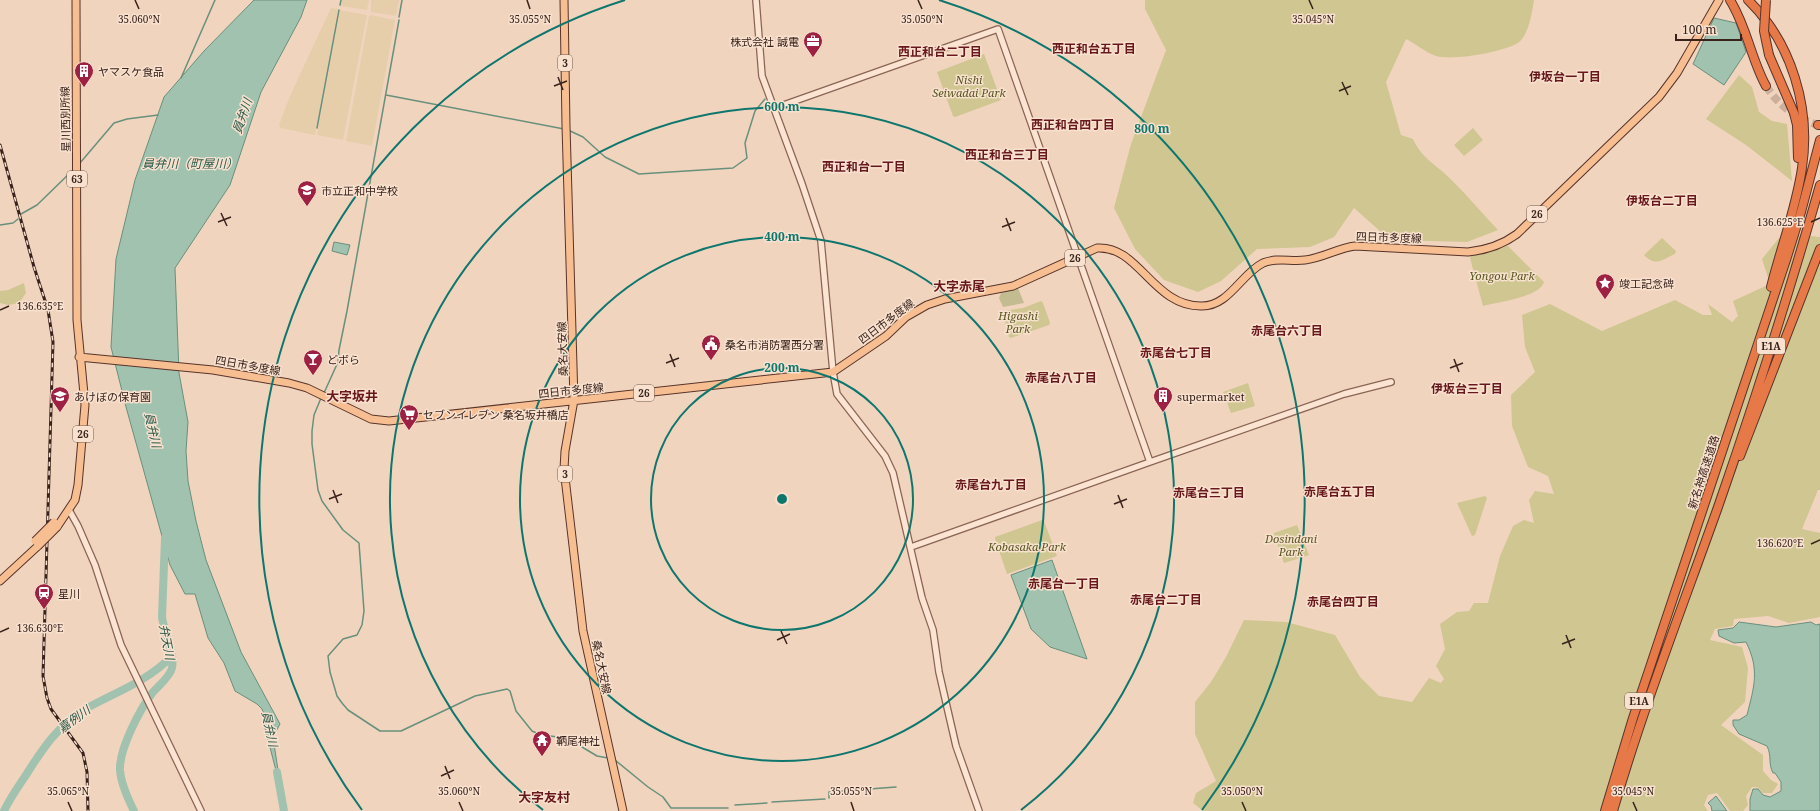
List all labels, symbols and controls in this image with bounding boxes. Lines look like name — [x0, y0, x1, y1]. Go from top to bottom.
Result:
text: 35.060°N — [118, 12, 160, 26]
text: 35.055°N — [509, 12, 551, 26]
text: 35.050°N — [901, 12, 943, 26]
text: 35.045°N — [1292, 12, 1334, 26]
scale bar — [1676, 16, 1741, 42]
text: 100 m — [1682, 21, 1717, 38]
office icon: 株式会社 誠電 — [802, 30, 824, 58]
place label: 株式会社 誠電 — [730, 34, 799, 49]
district label: 西正和台五丁目 — [1052, 40, 1136, 57]
district label: 西正和台二丁目 — [898, 43, 982, 60]
road number: 3 — [558, 55, 572, 71]
building icon: ヤマスケ食品 — [73, 60, 95, 88]
place label: ヤマスケ食品 — [98, 64, 164, 79]
district label: 伊坂台一丁目 — [1529, 68, 1601, 85]
park label: Nishi Seiwadai Park — [932, 72, 1007, 100]
street label: 星川西別所線 — [57, 86, 73, 152]
water label: 員弁川 — [228, 94, 257, 136]
text: 600 m — [764, 98, 800, 115]
district label: 西正和台四丁目 — [1031, 116, 1115, 133]
text: 800 m — [1134, 120, 1170, 137]
district label: 西正和台三丁目 — [965, 146, 1049, 163]
water label: 員弁川（町屋川） — [142, 155, 238, 172]
district label: 西正和台一丁目 — [822, 158, 906, 175]
road number: 63 — [67, 171, 87, 187]
school or university icon: 市立正和中学校 — [296, 179, 318, 207]
place label: 市立正和中学校 — [321, 183, 398, 198]
district label: 伊坂台二丁目 — [1626, 192, 1698, 209]
road number: 26 — [1527, 206, 1547, 222]
text: 136.625°E — [1757, 215, 1803, 229]
text: 400 m — [764, 228, 800, 245]
street label: 四日市多度線 — [1356, 228, 1422, 246]
road number: 26 — [1065, 250, 1085, 266]
park label: Yongou Park — [1469, 268, 1535, 283]
place icon: 竣工記念碑 — [1594, 272, 1616, 300]
place label: 竣工記念碑 — [1619, 276, 1674, 291]
district label: 大字赤尾 — [933, 277, 985, 295]
street label: 四日市多度線 — [855, 295, 917, 347]
text: 136.635°E — [17, 299, 63, 313]
park label: Higashi Park — [997, 308, 1038, 336]
street label: 桑名大安線 — [554, 321, 570, 377]
district label: 赤尾台六丁目 — [1251, 322, 1323, 339]
public building icon: 桑名市消防署西分署 — [700, 333, 722, 361]
place label: 桑名市消防署西分署 — [725, 337, 824, 352]
road number: E1A — [1757, 338, 1785, 354]
district label: 赤尾台七丁目 — [1140, 344, 1212, 361]
bar icon: どボら — [302, 348, 324, 376]
street label: 四日市多度線 — [214, 352, 282, 378]
place label: どボら — [327, 352, 360, 367]
text: 200 m — [764, 359, 800, 376]
district label: 赤尾台八丁目 — [1025, 369, 1097, 386]
street label: 四日市多度線 — [537, 379, 605, 401]
district label: 伊坂台三丁目 — [1431, 380, 1503, 397]
school or university icon: あけぼの保育園 — [49, 385, 71, 413]
road number: 26 — [634, 385, 654, 401]
building icon: supermarket — [1152, 385, 1174, 413]
district label: 大字坂井 — [326, 387, 378, 405]
place label: あけぼの保育園 — [74, 389, 151, 404]
place label: supermarket — [1177, 389, 1245, 404]
supermarket icon: セブンイレブン 桑名坂井橋店 — [398, 403, 420, 431]
place label: セブンイレブン 桑名坂井橋店 — [423, 407, 569, 422]
water label: 員弁川 — [141, 411, 166, 451]
road number: 26 — [73, 426, 93, 442]
street label: 新名神高速道路 — [1684, 433, 1722, 511]
road number: 3 — [558, 466, 572, 482]
district label: 赤尾台九丁目 — [955, 476, 1027, 493]
district label: 赤尾台五丁目 — [1304, 483, 1376, 500]
district label: 赤尾台三丁目 — [1173, 484, 1245, 501]
centre of rings — [775, 492, 789, 506]
park label: Dosindani Park — [1264, 531, 1318, 559]
text: 136.620°E — [1757, 536, 1803, 550]
park label: Kobasaka Park — [987, 539, 1067, 554]
district label: 赤尾台一丁目 — [1028, 575, 1100, 592]
station icon: 星川 — [33, 582, 55, 610]
place label: 星川 — [58, 586, 80, 601]
district label: 赤尾台二丁目 — [1130, 591, 1202, 608]
district label: 赤尾台四丁目 — [1307, 593, 1379, 610]
text: 136.630°E — [17, 621, 63, 635]
water label: 弁天川 — [155, 623, 179, 663]
street label: 桑名大安線 — [589, 639, 615, 695]
road number: E1A — [1625, 693, 1653, 709]
water label: 嘉例川 — [54, 700, 95, 736]
water label: 員弁川 — [258, 710, 282, 750]
temple icon: 鞆尾神社 — [531, 729, 553, 757]
place label: 鞆尾神社 — [556, 733, 600, 748]
text: 35.065°N — [47, 784, 89, 798]
text: 35.060°N — [438, 784, 480, 798]
text: 35.055°N — [830, 784, 872, 798]
text: 35.050°N — [1221, 784, 1263, 798]
text: 35.045°N — [1612, 784, 1654, 798]
district label: 大字友村 — [518, 788, 570, 806]

